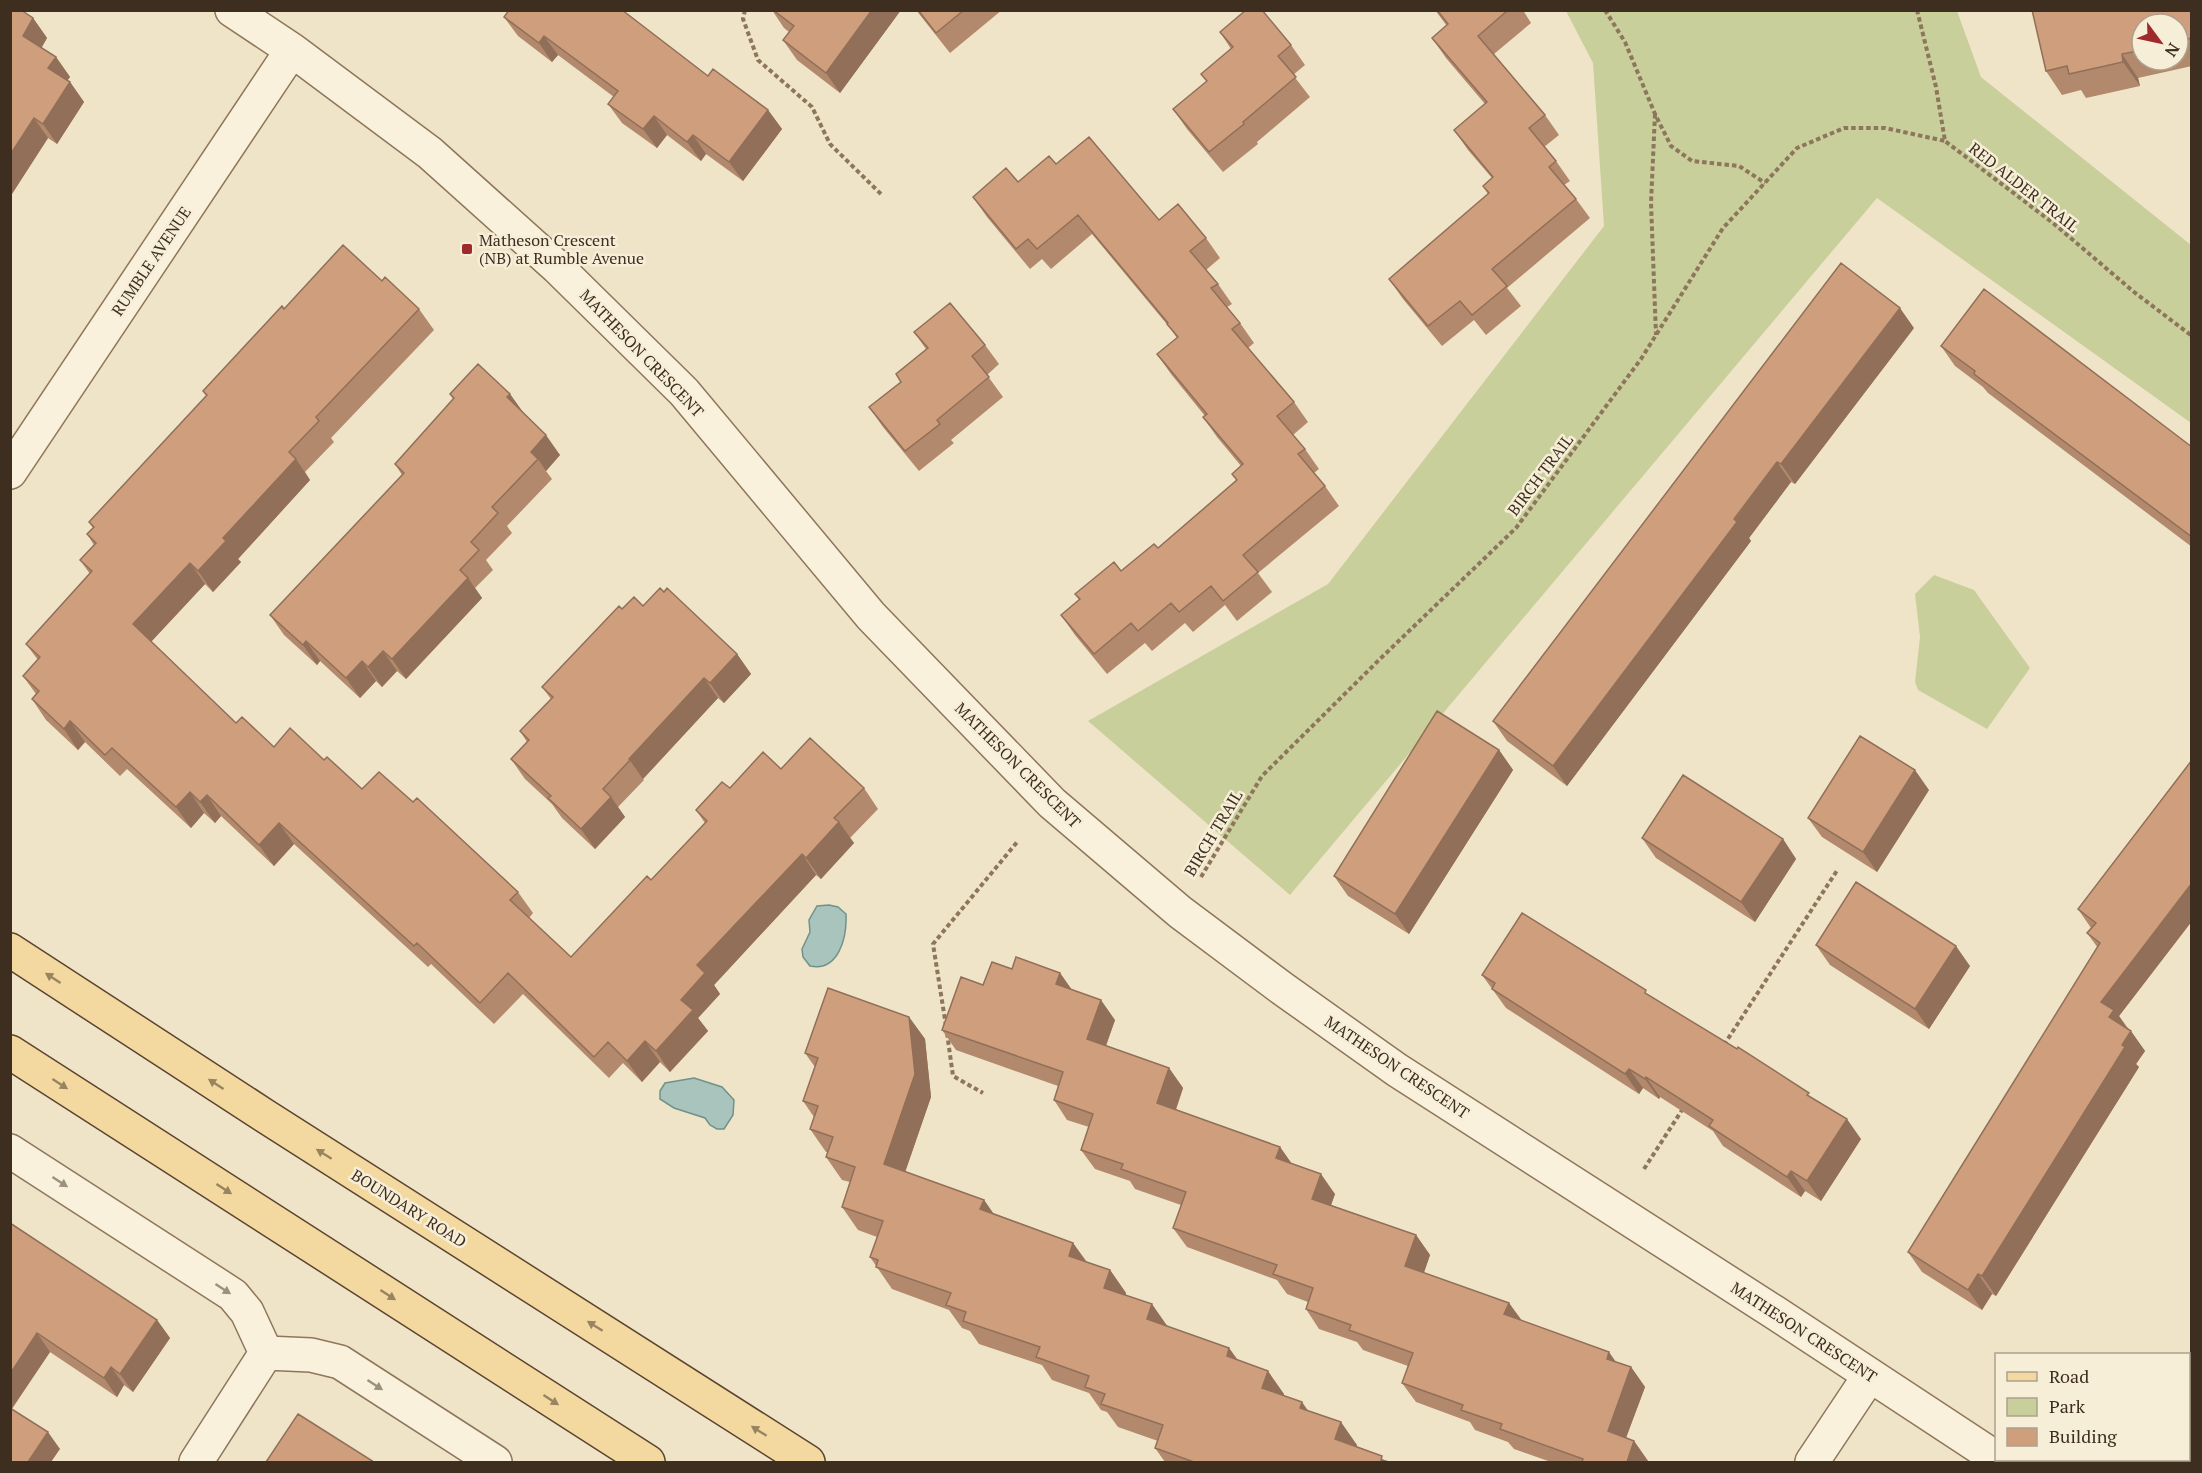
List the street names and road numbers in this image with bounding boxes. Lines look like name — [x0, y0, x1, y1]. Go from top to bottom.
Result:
street label: RED ALDER TRAIL — [1964, 137, 2084, 237]
street label: RUMBLE AVENUE — [106, 202, 196, 320]
street label: MATHESON CRESCENT — [575, 284, 709, 422]
street label: BIRCH TRAIL — [1502, 430, 1578, 520]
street label: MATHESON CRESCENT — [950, 697, 1086, 833]
street label: BIRCH TRAIL — [1179, 786, 1247, 880]
street label: MATHESON CRESCENT — [1320, 1010, 1474, 1124]
street label: BOUNDARY ROAD — [347, 1164, 471, 1252]
street label: MATHESON CRESCENT — [1727, 1276, 1881, 1388]

